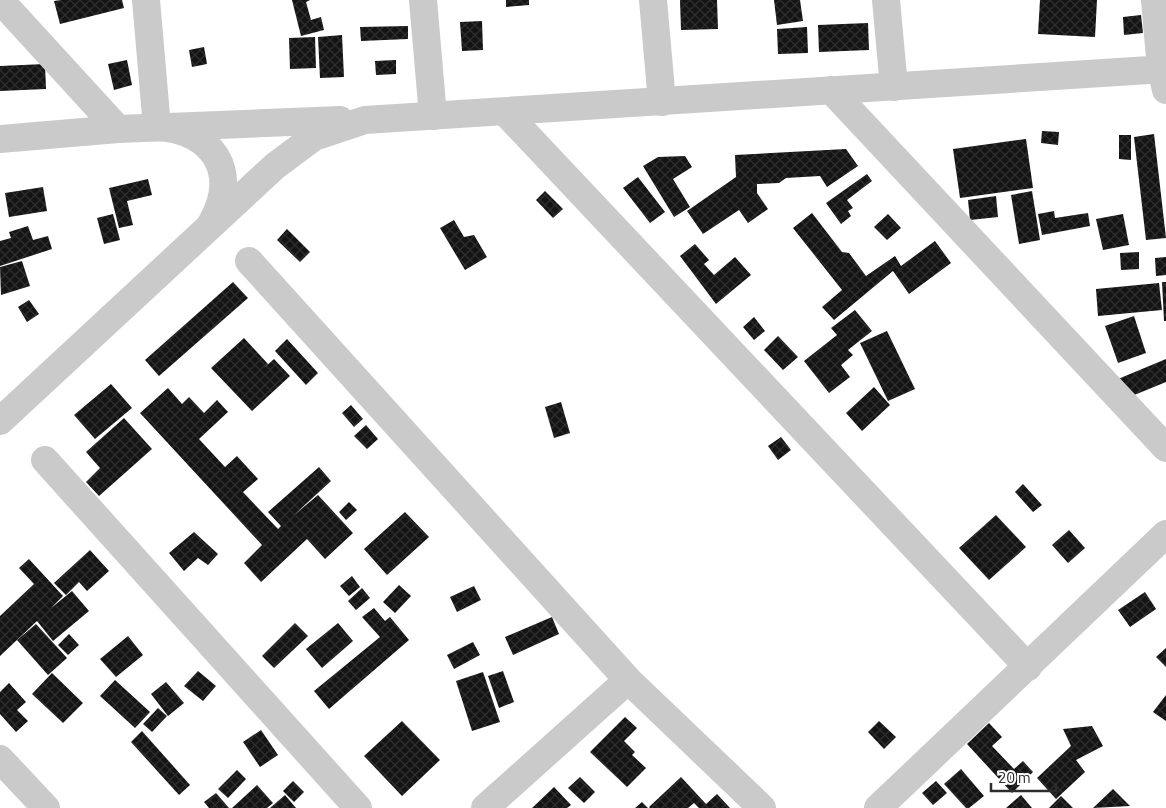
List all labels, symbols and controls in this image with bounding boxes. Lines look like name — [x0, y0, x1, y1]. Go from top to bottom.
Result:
scale bar — [991, 760, 1056, 792]
text: 20 m — [998, 766, 1031, 789]

